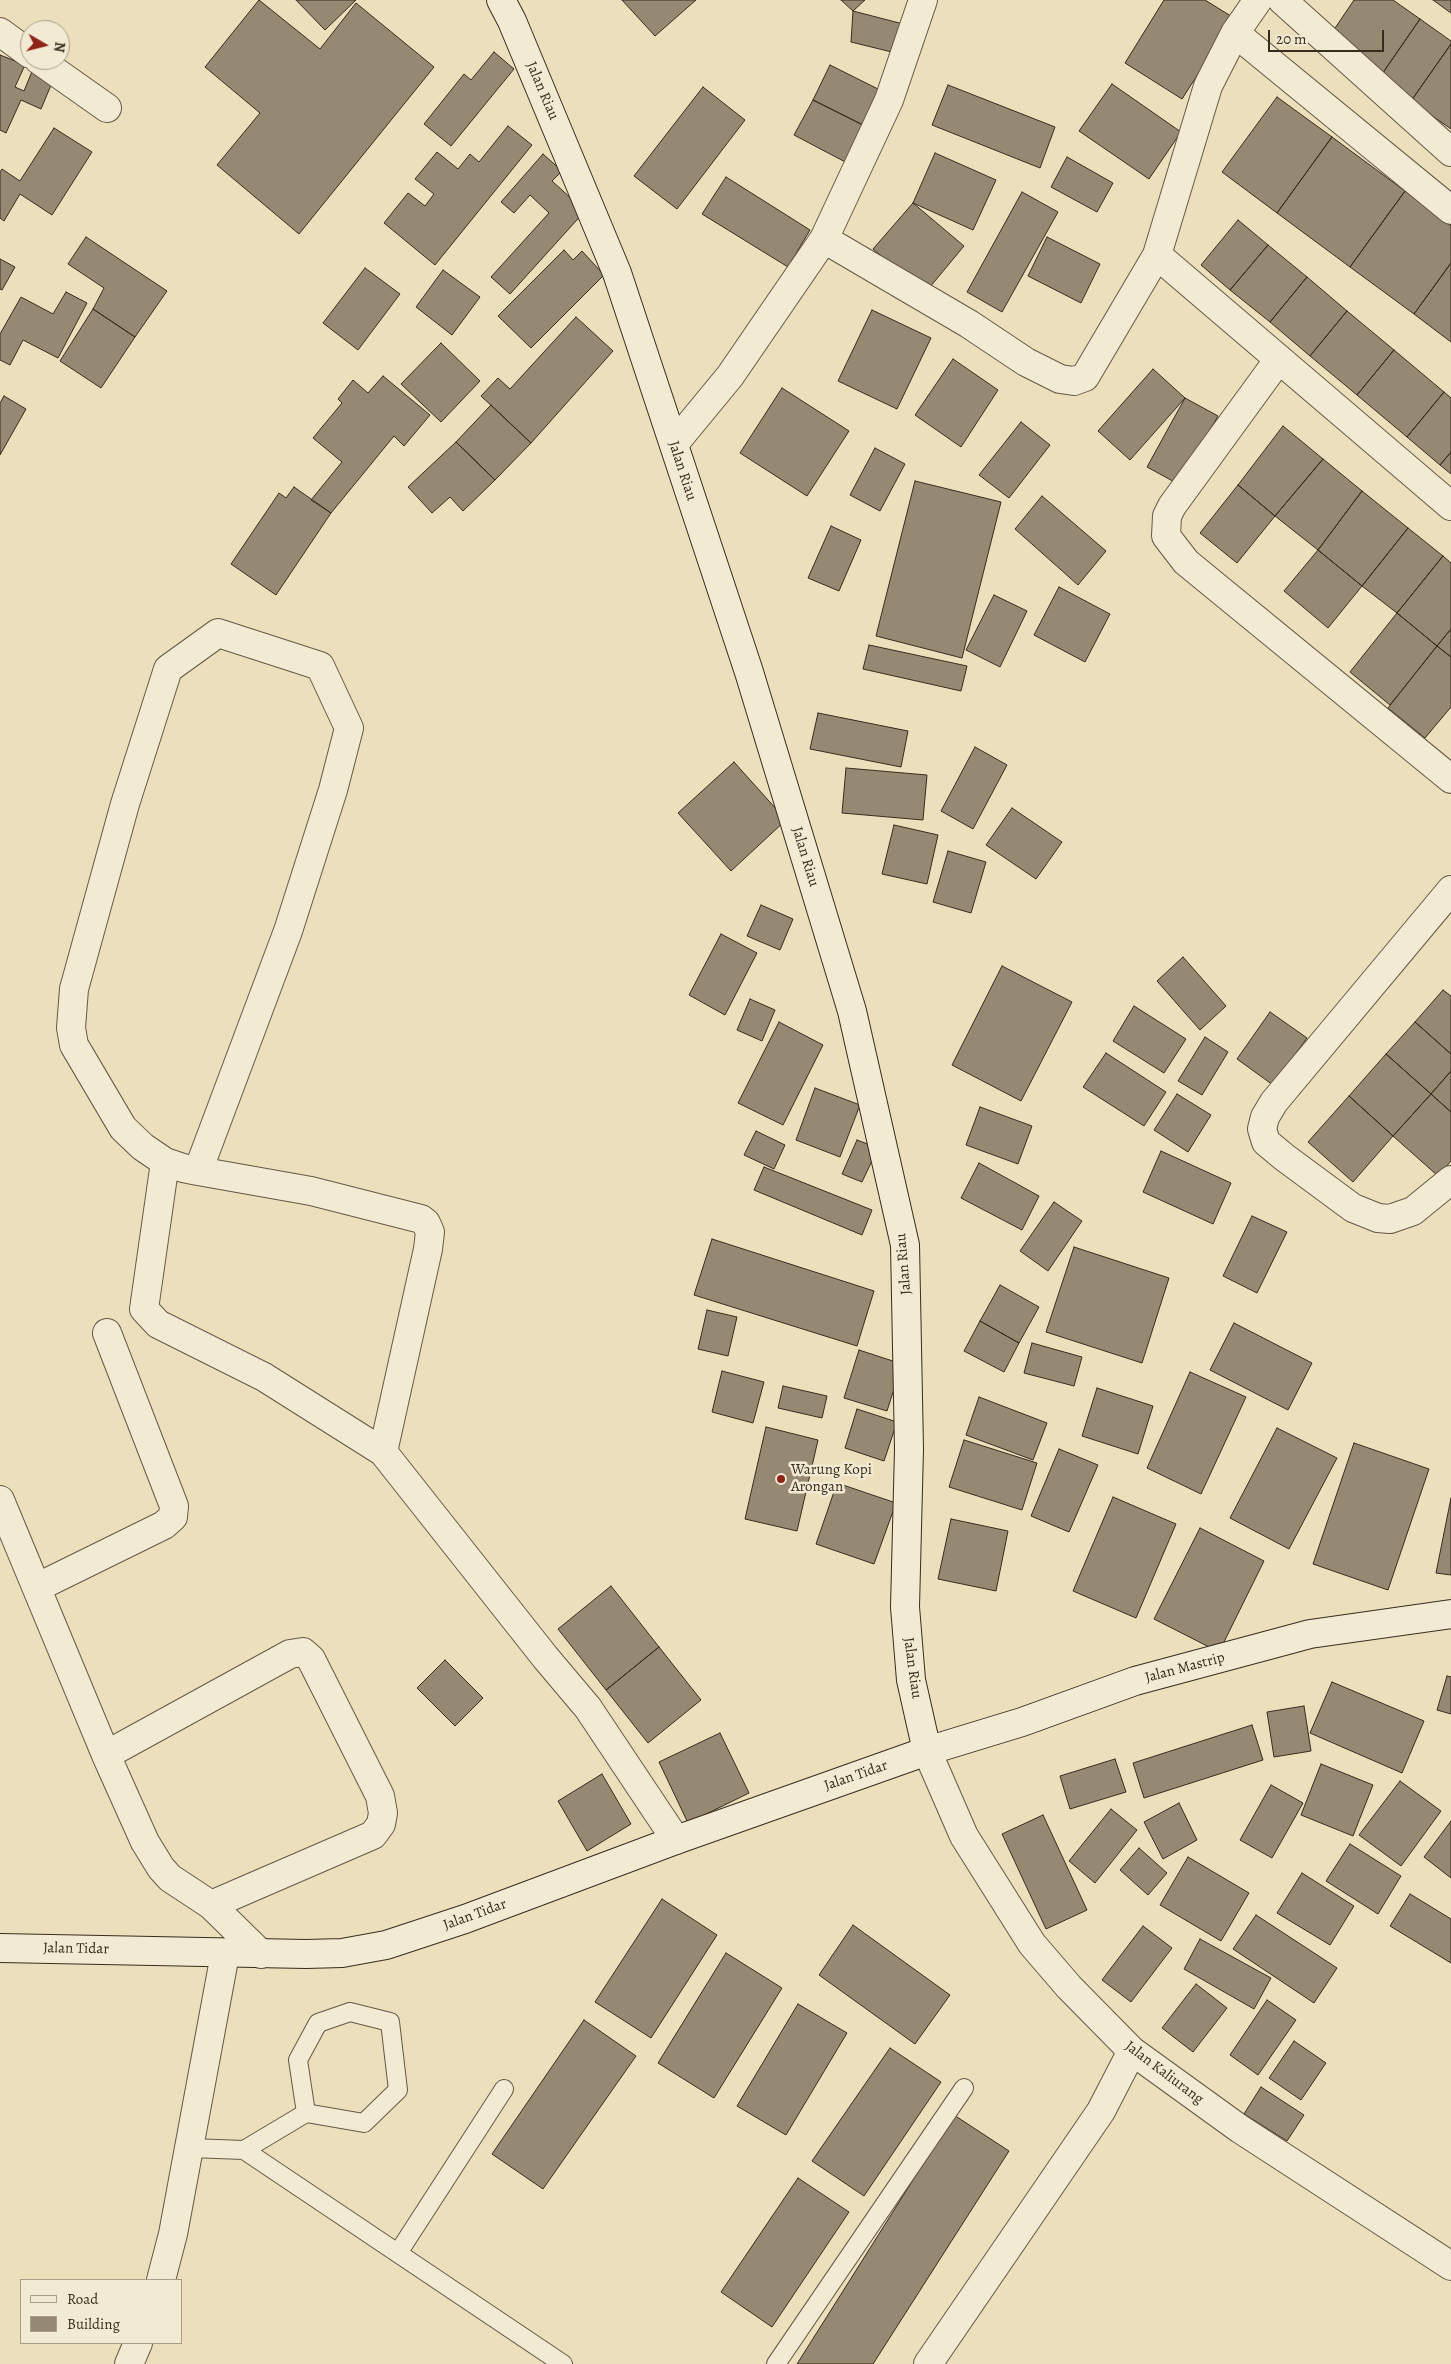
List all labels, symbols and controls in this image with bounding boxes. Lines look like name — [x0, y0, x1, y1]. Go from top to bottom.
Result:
north arrow — [20, 20, 70, 70]
scale bar — [1271, 20, 1387, 52]
text: 20 m — [1276, 29, 1307, 49]
text: N — [49, 41, 69, 53]
street label: Jalan Riau — [522, 59, 562, 123]
street label: Jalan Riau — [664, 439, 700, 503]
street label: Jalan Riau — [787, 825, 823, 889]
street label: Jalan Riau — [892, 1233, 916, 1295]
place label: Warung Kopi Arongan — [791, 1461, 872, 1496]
marker: Warung Kopi Arongan — [775, 1473, 787, 1485]
street label: Jalan Riau — [899, 1636, 925, 1700]
street label: Jalan Mastrip — [1143, 1649, 1227, 1687]
street label: Jalan Tidar — [822, 1757, 890, 1795]
street label: Jalan Tidar — [441, 1895, 509, 1935]
street label: Jalan Tidar — [43, 1939, 109, 1959]
street label: Jalan Kaliurang — [1121, 2038, 1207, 2108]
legend — [20, 2279, 182, 2344]
text: Road — [67, 2289, 98, 2309]
text: Building — [67, 2314, 120, 2334]

